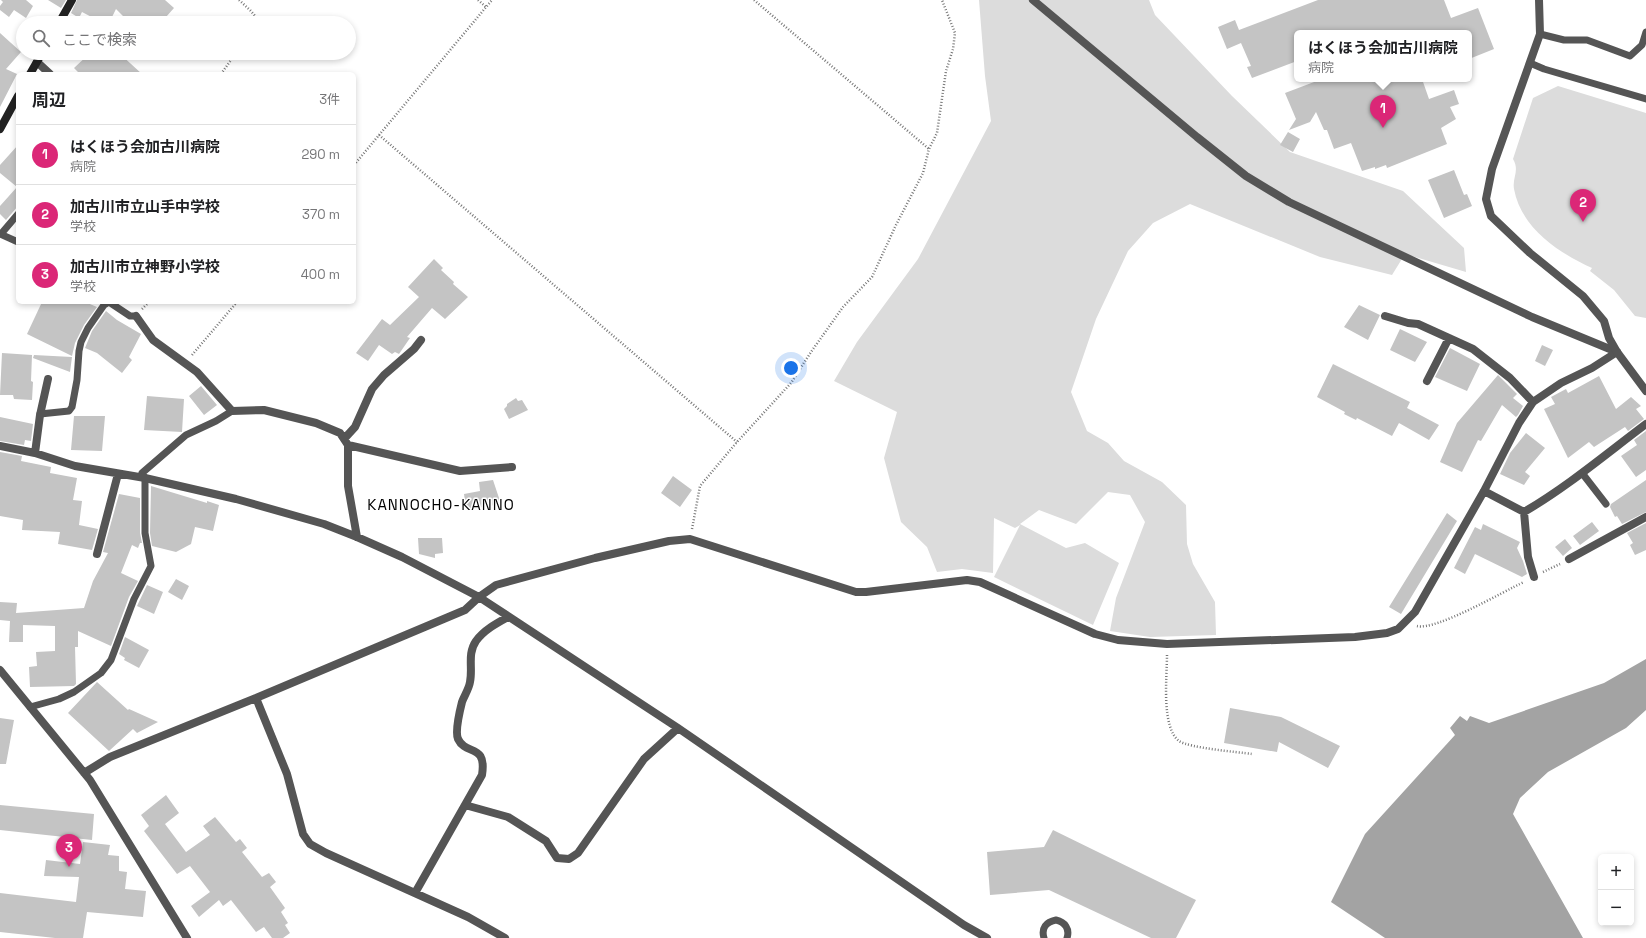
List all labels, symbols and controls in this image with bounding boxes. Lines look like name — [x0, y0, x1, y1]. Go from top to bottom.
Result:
search box — [16, 16, 356, 60]
icon: search — [30, 27, 52, 49]
text: ここで検索 — [62, 30, 137, 49]
popup — [1294, 30, 1472, 82]
text: はくほう会加古川病院 — [1308, 38, 1458, 57]
text: 病院 — [1308, 59, 1334, 76]
text: 周辺 — [32, 89, 66, 111]
text: 3件 — [319, 91, 340, 108]
pin: 1 — [1370, 95, 1396, 128]
text: はくほう会加古川病院 — [70, 137, 220, 156]
text: 1 — [42, 146, 48, 163]
text: 290 m — [301, 146, 340, 163]
text: 病院 — [70, 158, 96, 175]
pin: 2 — [1570, 189, 1596, 222]
text: 加古川市立山手中学校 — [70, 197, 220, 216]
text: 2 — [41, 206, 49, 223]
text: 370 m — [302, 206, 340, 223]
text: 学校 — [70, 218, 96, 235]
text: 加古川市立神野小学校 — [70, 257, 220, 276]
text: 3 — [41, 266, 49, 283]
text: 400 m — [301, 266, 340, 283]
text: 学校 — [70, 278, 96, 295]
your location — [781, 358, 801, 378]
district label: KANNOCHO-KANNO — [367, 495, 515, 514]
pin: 3 — [56, 834, 82, 867]
map controls — [1598, 854, 1634, 926]
button: + — [1598, 854, 1634, 890]
button: − — [1598, 890, 1634, 926]

